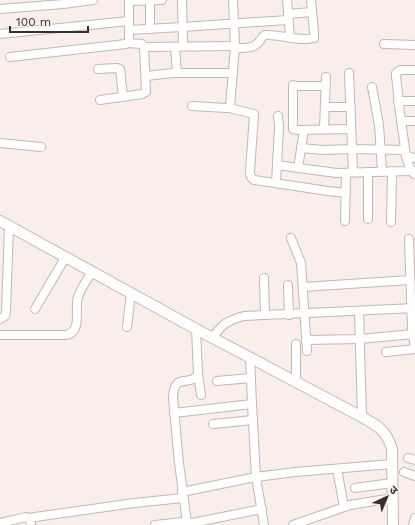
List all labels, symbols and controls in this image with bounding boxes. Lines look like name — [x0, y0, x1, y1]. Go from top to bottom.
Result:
scale bar — [10, 8, 88, 34]
text: 100 m — [16, 15, 51, 29]
north arrow — [367, 477, 407, 517]
text: उ — [387, 483, 401, 497]

